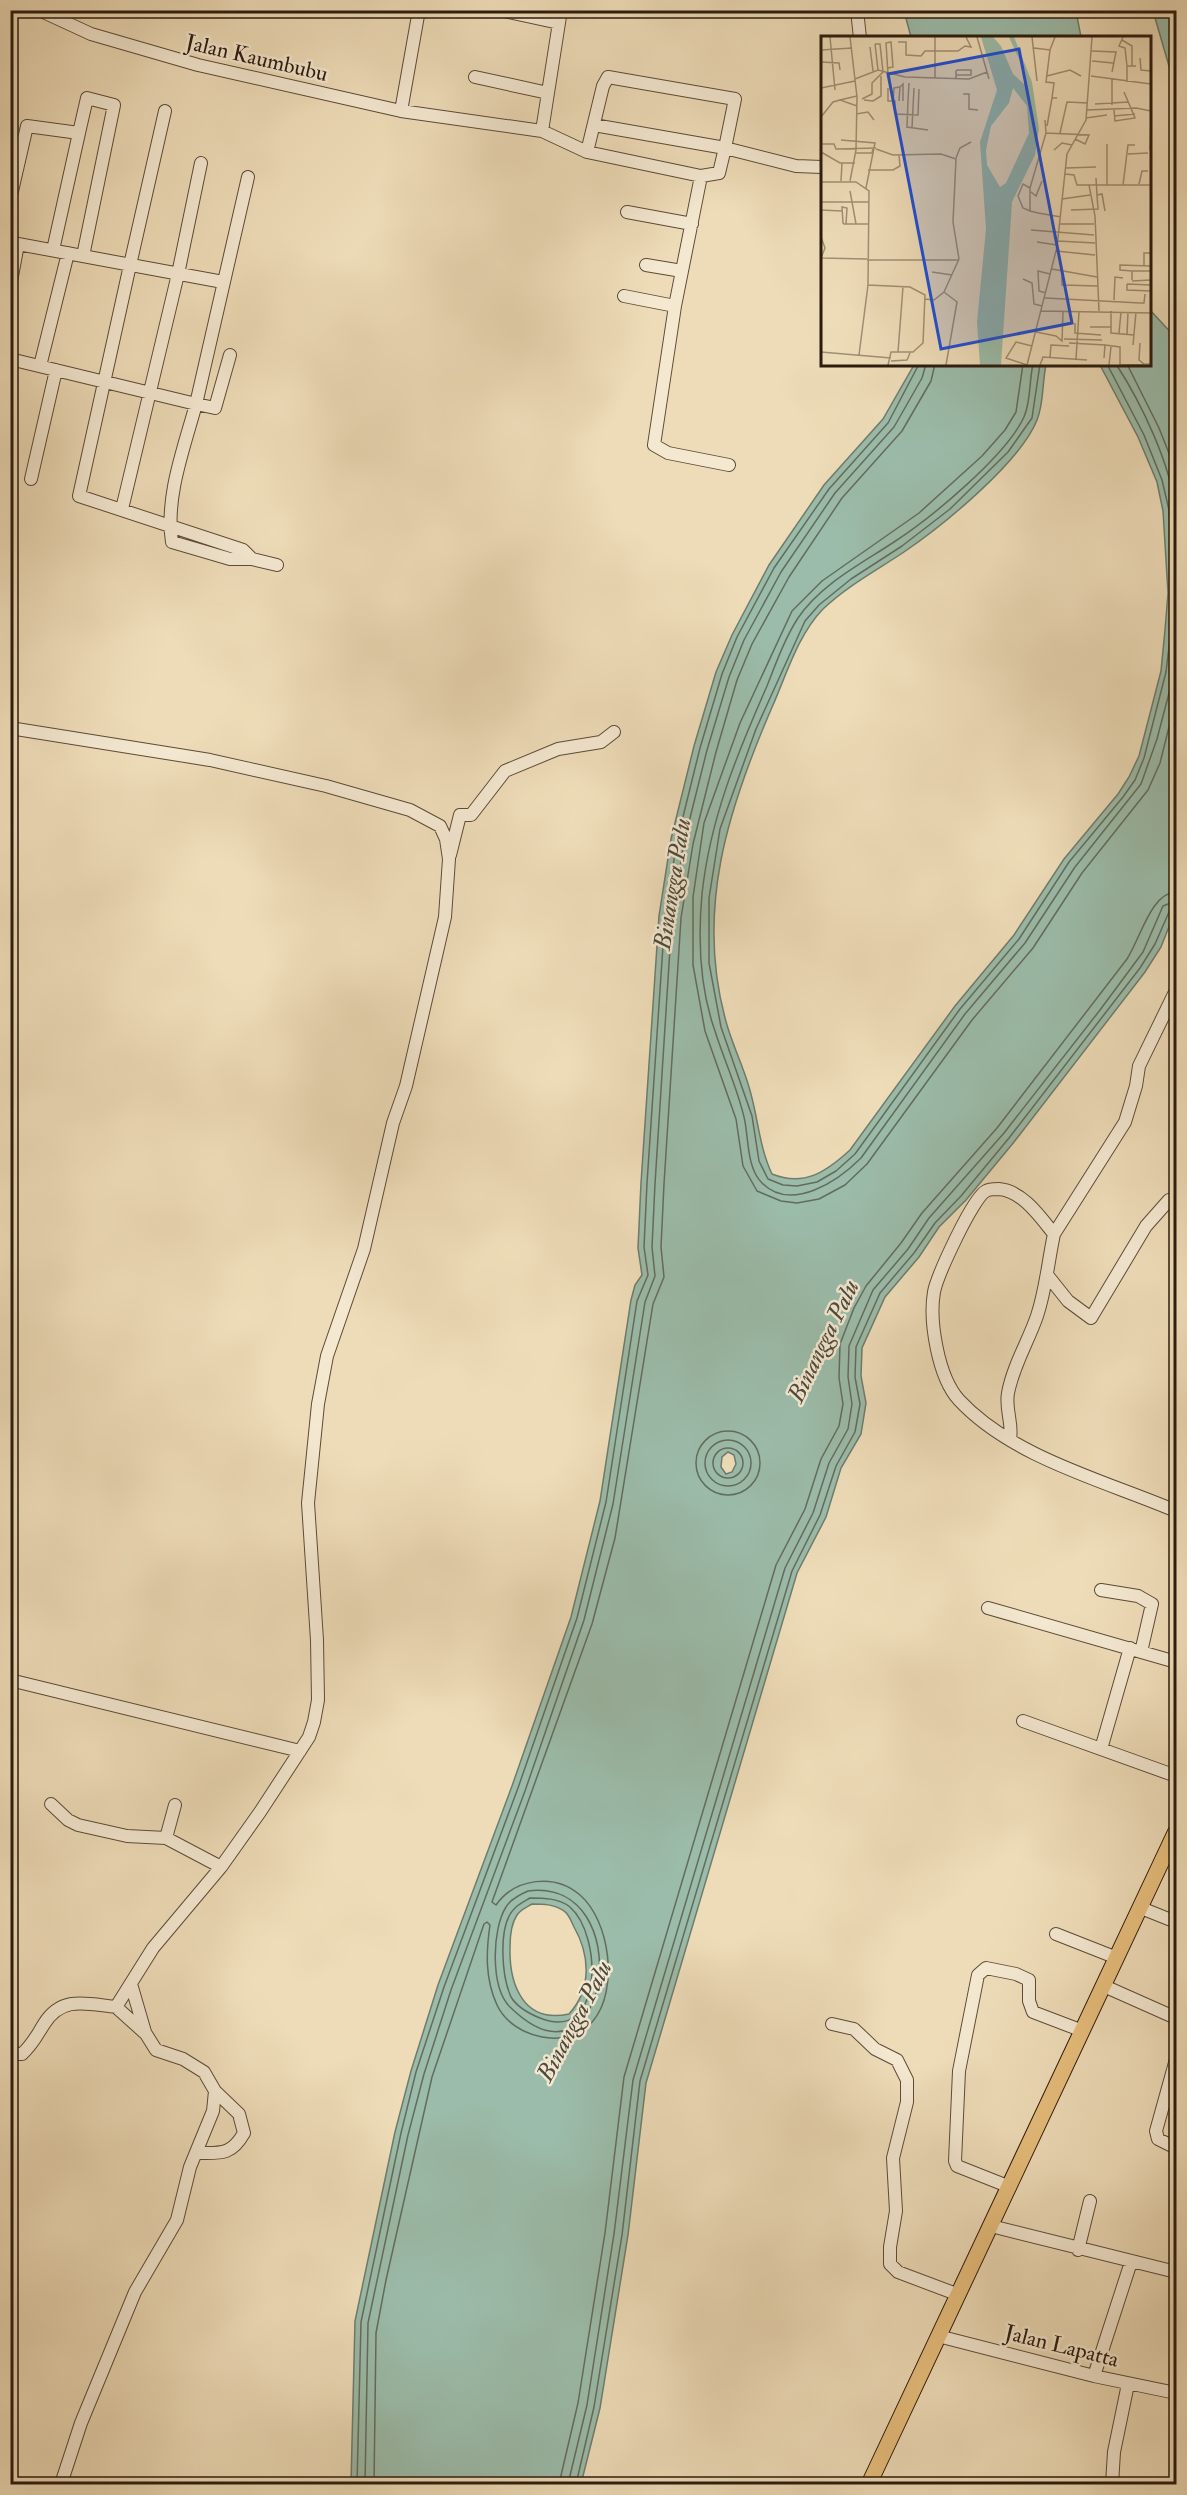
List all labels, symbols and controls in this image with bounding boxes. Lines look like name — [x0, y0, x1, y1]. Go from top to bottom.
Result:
street label: Jalan Kaumbubu — [182, 28, 331, 88]
inset map — [821, 36, 1151, 366]
water label: Binangga Palu — [647, 816, 698, 953]
water label: Binangga Palu — [780, 1275, 866, 1408]
water label: Binangga Palu — [529, 1955, 619, 2088]
street label: Jalan Lapatta — [1001, 2318, 1123, 2375]

